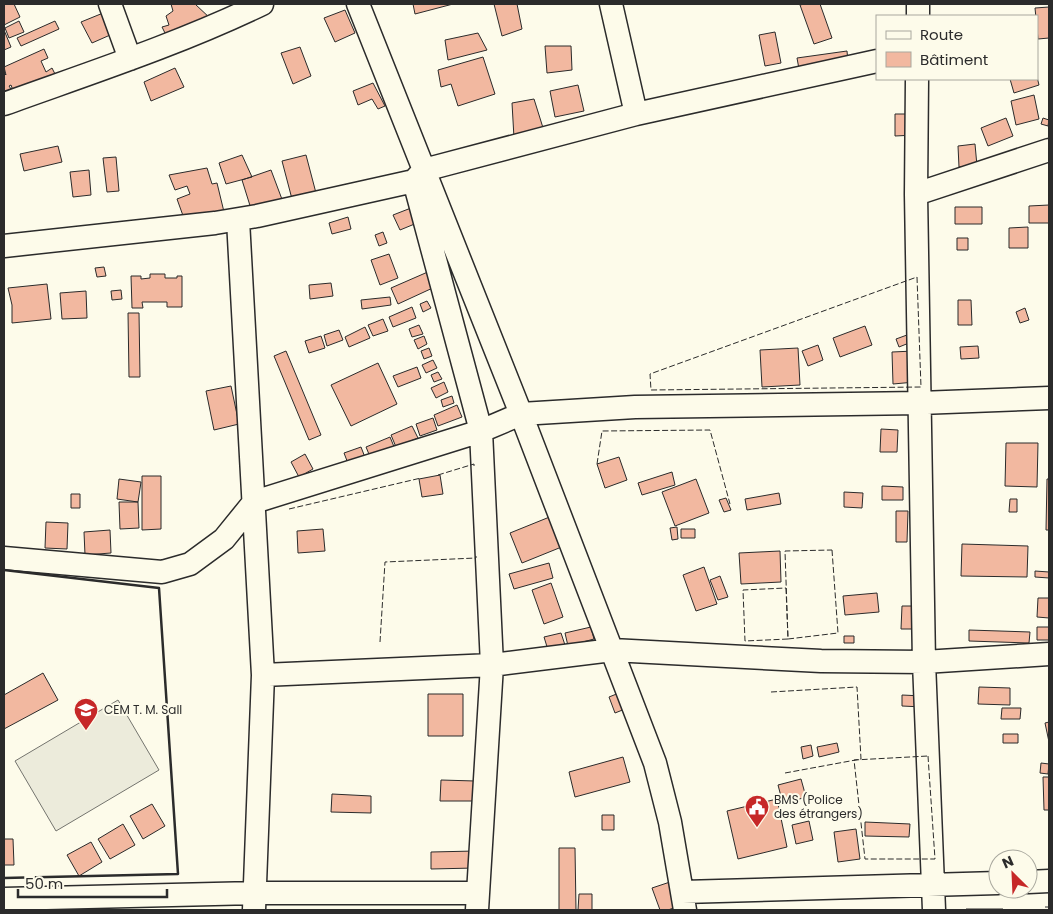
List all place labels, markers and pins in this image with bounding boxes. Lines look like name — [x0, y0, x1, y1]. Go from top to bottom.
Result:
school or university icon: CEM T. M. Sall — [73, 697, 99, 731]
place label: CEM T. M. Sall — [104, 701, 182, 718]
place label: BMS (Police des étrangers) — [774, 791, 863, 822]
public building icon: BMS (Police des étrangers) — [744, 794, 770, 828]

